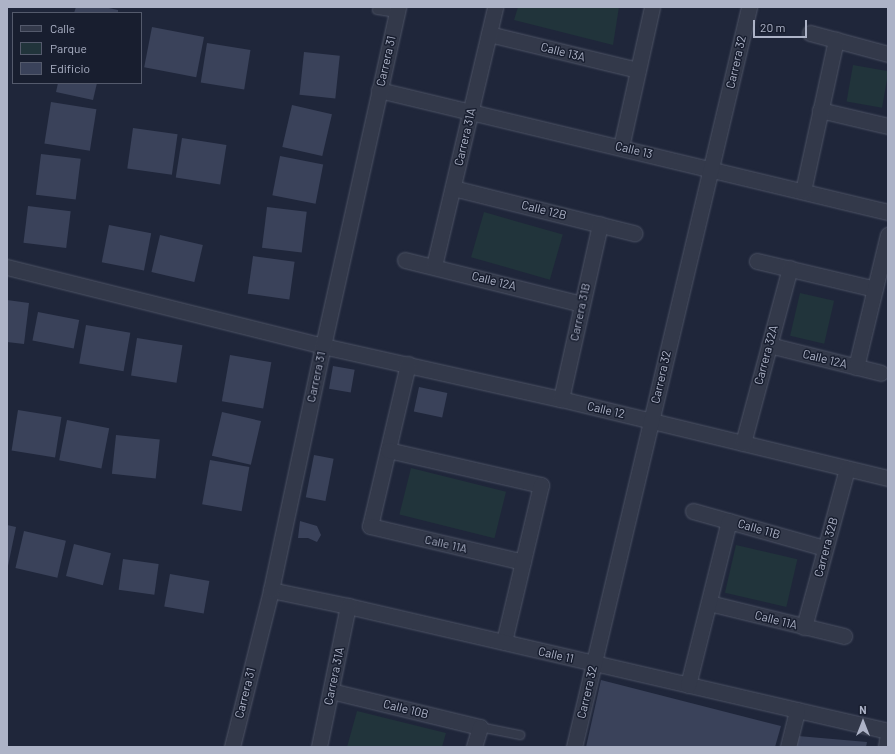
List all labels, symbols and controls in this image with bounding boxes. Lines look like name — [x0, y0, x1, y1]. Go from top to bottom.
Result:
legend — [12, 12, 142, 84]
scale bar — [755, 12, 809, 38]
text: 20 m — [760, 20, 786, 34]
text: Calle — [50, 21, 75, 35]
street label: Carrera 31 — [373, 34, 399, 88]
street label: Carrera 32 — [723, 34, 749, 90]
street label: Calle 13A — [539, 40, 587, 64]
text: Parque — [50, 41, 87, 55]
text: Edificio — [50, 61, 90, 75]
street label: Carrera 31A — [451, 107, 479, 167]
street label: Calle 13 — [614, 139, 654, 161]
street label: Calle 12B — [520, 197, 568, 223]
street label: Calle 12A — [470, 269, 518, 293]
street label: Carrera 31B — [567, 282, 593, 342]
street label: Carrera 32A — [751, 324, 781, 386]
street label: Calle 12A — [801, 347, 849, 371]
street label: Carrera 32 — [648, 349, 674, 405]
street label: Carrera 31 — [304, 350, 328, 404]
street label: Calle 12 — [586, 399, 626, 421]
street label: Carrera 32B — [811, 515, 841, 579]
street label: Calle 11B — [736, 516, 782, 542]
street label: Calle 11A — [423, 532, 469, 556]
street label: Calle 11A — [753, 608, 799, 632]
street label: Calle 11 — [537, 644, 575, 666]
street label: Carrera 31A — [321, 646, 347, 706]
street label: Carrera 32 — [574, 664, 600, 720]
street label: Carrera 31 — [232, 666, 258, 720]
street label: Calle 10B — [382, 696, 430, 722]
north arrow — [843, 702, 883, 742]
text: N — [859, 703, 867, 716]

